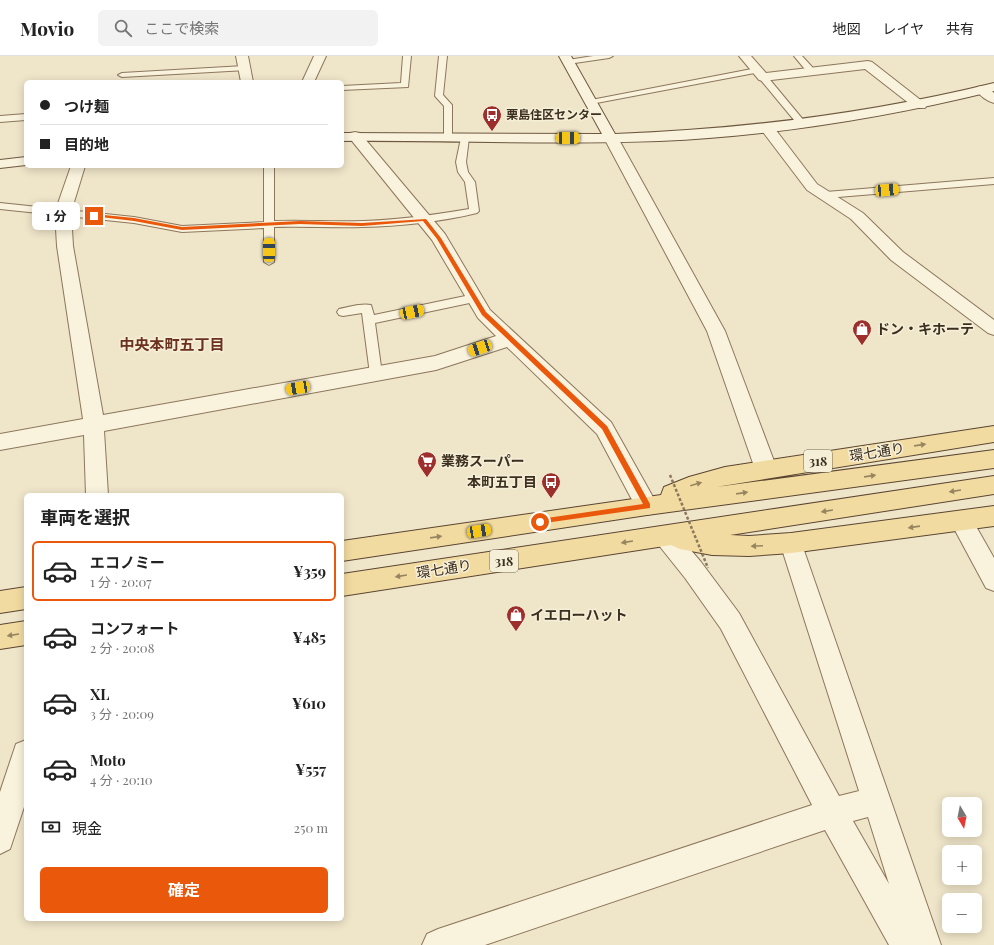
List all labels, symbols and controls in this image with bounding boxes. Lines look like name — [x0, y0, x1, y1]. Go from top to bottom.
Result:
search box — [98, 10, 378, 46]
text: Movio — [20, 15, 74, 41]
icon: search — [112, 17, 134, 39]
text: ここで検索 — [144, 18, 219, 38]
text: 地図 — [832, 19, 860, 38]
text: レイヤ — [882, 19, 924, 38]
text: 共有 — [946, 19, 974, 38]
text: つけ麺 — [64, 96, 109, 116]
bus stop icon: 栗島住区センター — [481, 104, 503, 132]
place label: 栗島住区センター — [506, 106, 602, 122]
car — [556, 132, 580, 144]
text: 目的地 — [64, 134, 109, 154]
car — [875, 183, 899, 197]
callout: 1 分 — [32, 202, 80, 230]
text: 1 分 — [45, 207, 67, 224]
route end — [85, 207, 103, 225]
car — [263, 238, 275, 262]
car — [399, 304, 425, 320]
shop icon: ドン・キホーテ — [851, 318, 873, 346]
place label: ドン・キホーテ — [876, 319, 974, 338]
district label: 中央本町五丁目 — [119, 334, 225, 354]
car — [467, 338, 493, 358]
car — [285, 380, 311, 396]
street label: 環七通り — [848, 438, 906, 465]
one-way arrow — [914, 442, 926, 448]
supermarket icon: 業務スーパー — [416, 450, 438, 478]
road number: 318 — [804, 450, 832, 472]
place label: 業務スーパー — [441, 451, 525, 470]
bus stop icon: 本町五丁目 — [540, 471, 562, 499]
place label: 本町五丁目 — [467, 472, 537, 491]
one-way arrow — [864, 472, 876, 479]
one-way arrow — [690, 481, 702, 487]
one-way arrow — [949, 488, 962, 494]
one-way arrow — [735, 490, 748, 496]
text: 車両を選択 — [40, 505, 130, 529]
one-way arrow — [821, 508, 833, 514]
route start — [531, 513, 549, 531]
car — [466, 523, 492, 539]
one-way arrow — [908, 524, 920, 530]
one-way arrow — [430, 534, 442, 540]
one-way arrow — [621, 539, 633, 545]
one-way arrow — [751, 542, 763, 549]
road number: 318 — [490, 550, 518, 572]
text: エコノミー — [90, 552, 165, 572]
icon: car — [42, 553, 78, 589]
street label: 環七通り — [415, 555, 473, 582]
text: ¥359 — [293, 561, 326, 581]
text: 1 分 · 20:07 — [90, 573, 152, 590]
one-way arrow — [395, 573, 407, 579]
shop icon: イエローハット — [505, 604, 527, 632]
place label: イエローハット — [530, 605, 628, 624]
text: コンフォート — [90, 618, 180, 638]
icon: car — [42, 619, 78, 655]
text: ¥485 — [293, 627, 326, 647]
one-way arrow — [7, 632, 19, 638]
text: 2 分 · 20:08 — [90, 639, 154, 656]
text: XL — [90, 684, 110, 704]
icon: car — [42, 685, 78, 721]
text: ¥610 — [292, 693, 326, 713]
text: 3 分 · 20:09 — [90, 705, 154, 722]
text: Moto — [90, 750, 126, 770]
icon: car — [42, 751, 78, 787]
text: ¥557 — [295, 759, 326, 779]
text: 4 分 · 20:10 — [90, 771, 153, 788]
north arrow — [942, 797, 982, 837]
map controls — [942, 797, 982, 933]
icon: cash — [40, 816, 62, 838]
text: 現金 — [72, 818, 102, 838]
text: 250 m — [294, 819, 328, 836]
button: + — [942, 845, 982, 885]
button: 確定 — [40, 867, 328, 913]
button: − — [942, 893, 982, 933]

